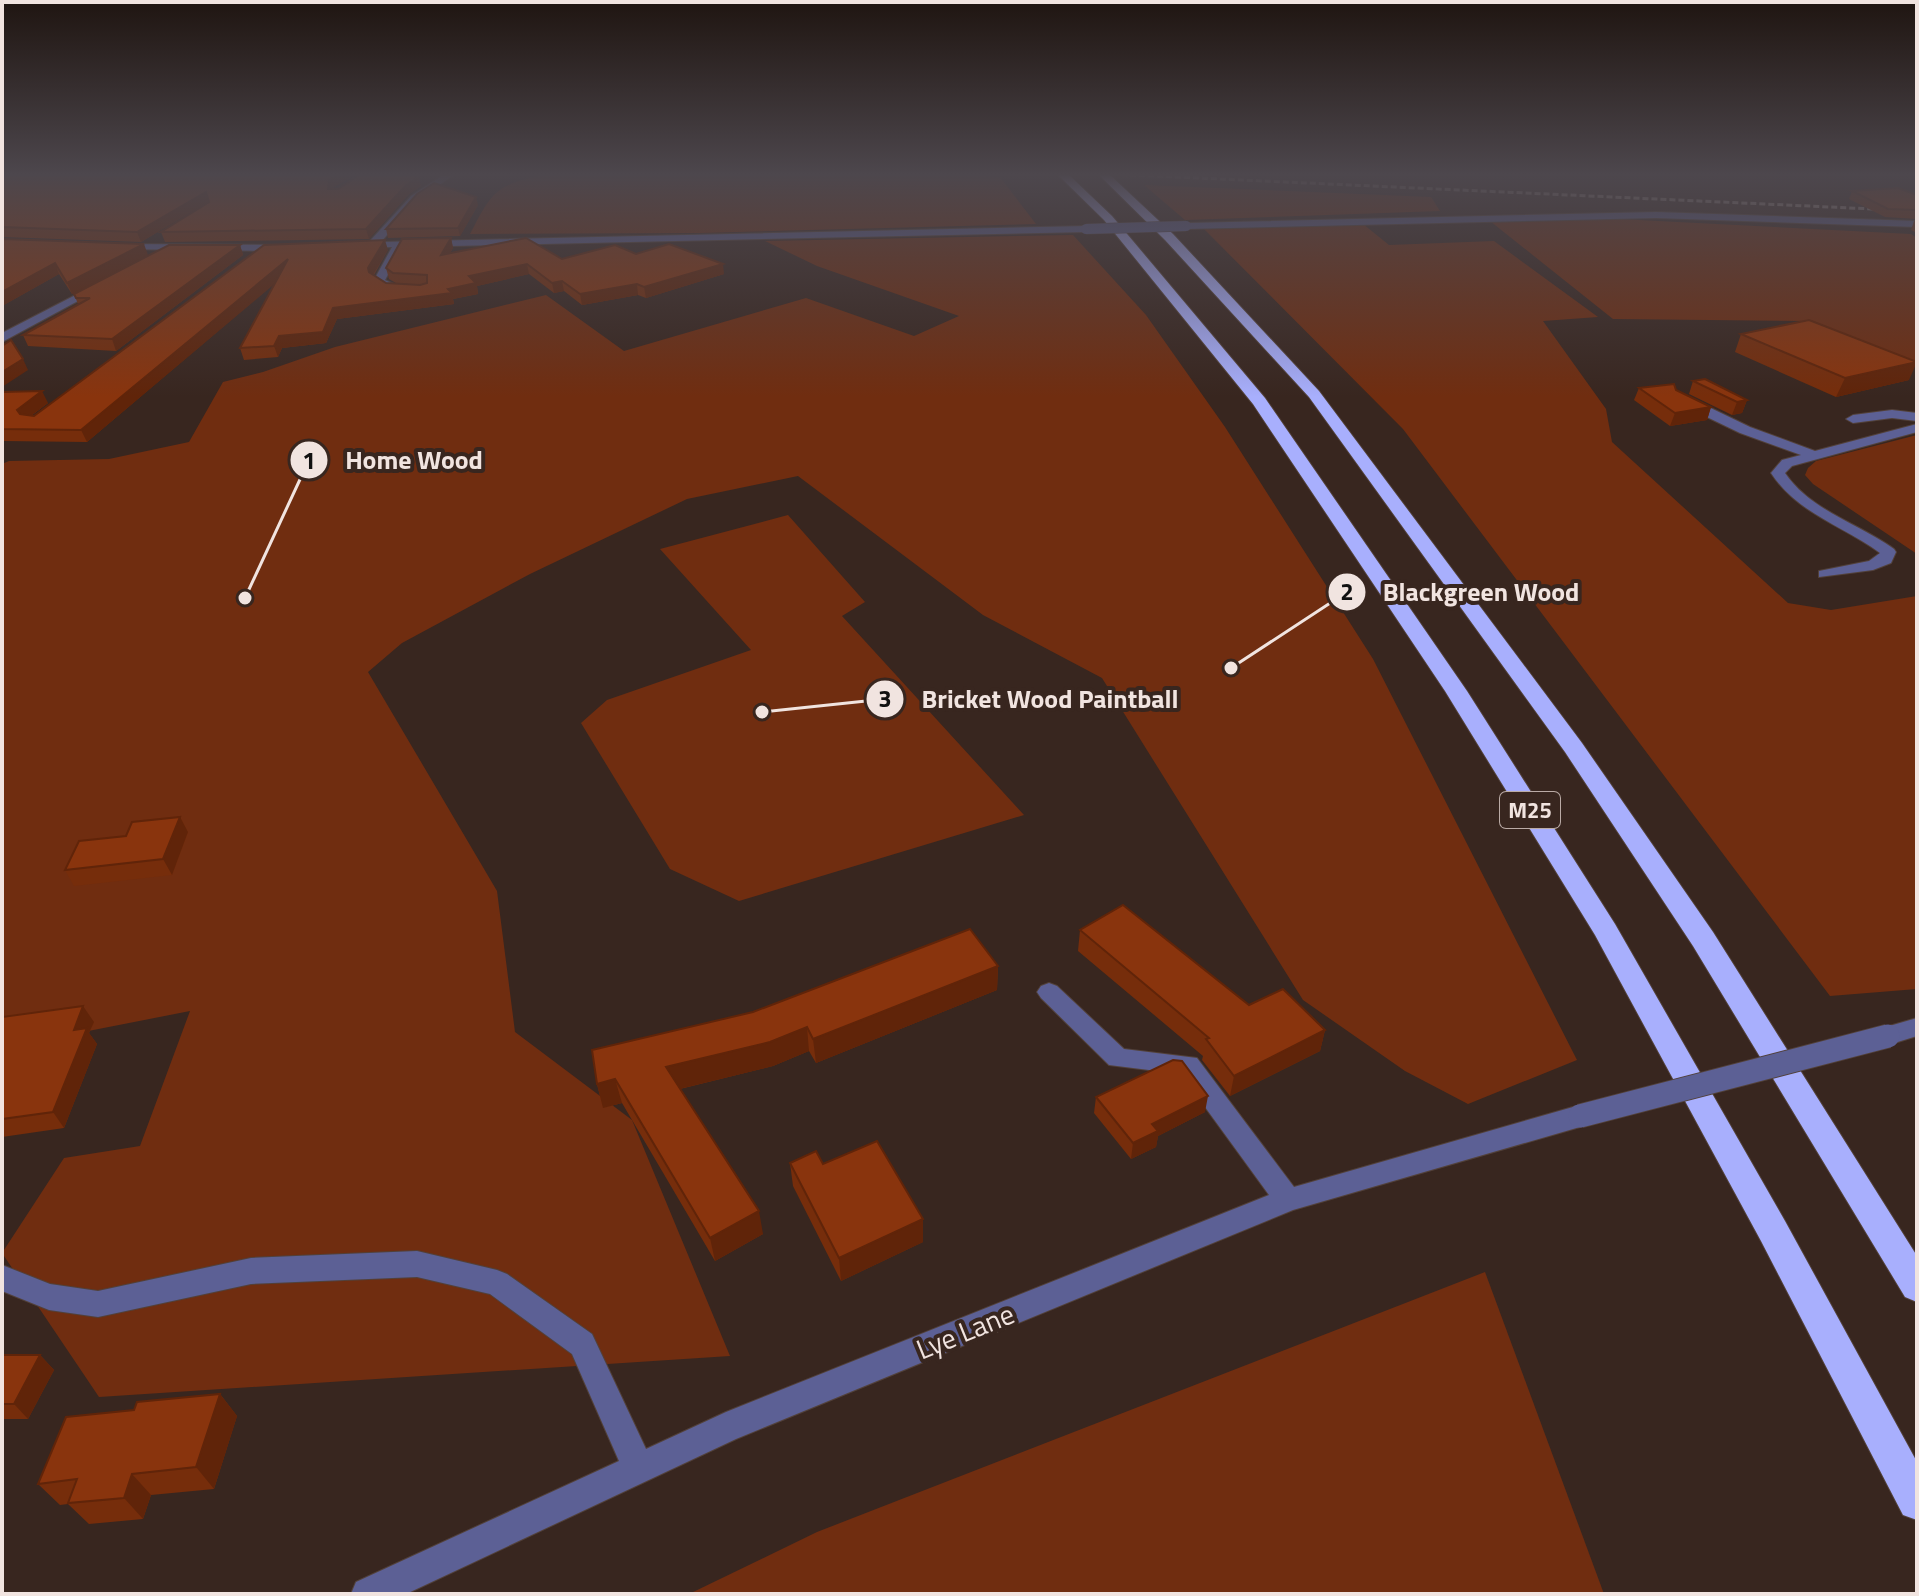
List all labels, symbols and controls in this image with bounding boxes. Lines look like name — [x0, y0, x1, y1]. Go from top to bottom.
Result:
callout: Home Wood — [289, 435, 499, 485]
text: Home Wood — [345, 440, 483, 479]
text: 1 — [302, 442, 316, 478]
callout: Blackgreen Wood — [1327, 567, 1595, 617]
text: Blackgreen Wood — [1383, 572, 1579, 611]
text: 2 — [1340, 573, 1354, 609]
callout: Bricket Wood Paintball — [865, 674, 1194, 724]
text: Bricket Wood Paintball — [921, 679, 1179, 718]
text: 3 — [878, 680, 892, 716]
road number: M25 — [1500, 792, 1560, 828]
street label: Lye Lane — [910, 1292, 1020, 1370]

